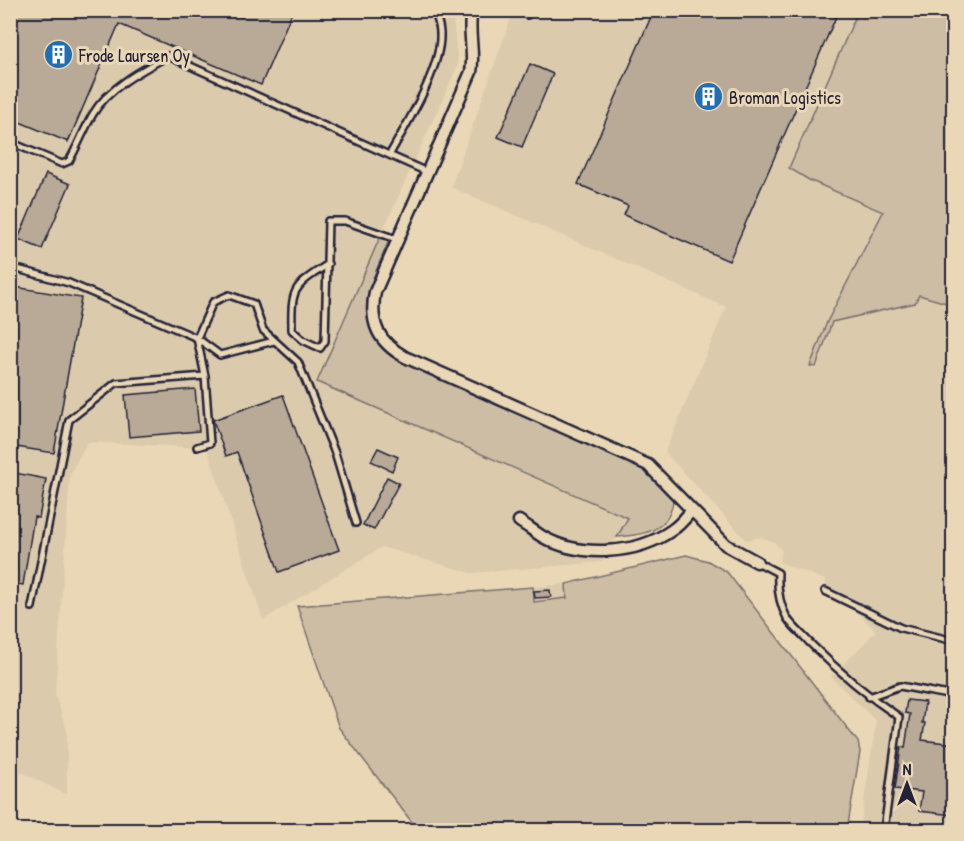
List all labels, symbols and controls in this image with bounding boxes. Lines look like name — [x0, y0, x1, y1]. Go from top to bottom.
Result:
building icon: Frode Laursen Oy — [42, 39, 74, 71]
place label: Frode Laursen Oy — [78, 43, 191, 68]
building icon: Broman Logistics — [692, 81, 724, 113]
place label: Broman Logistics — [729, 85, 841, 110]
north arrow — [877, 754, 937, 814]
text: N — [903, 758, 912, 780]

